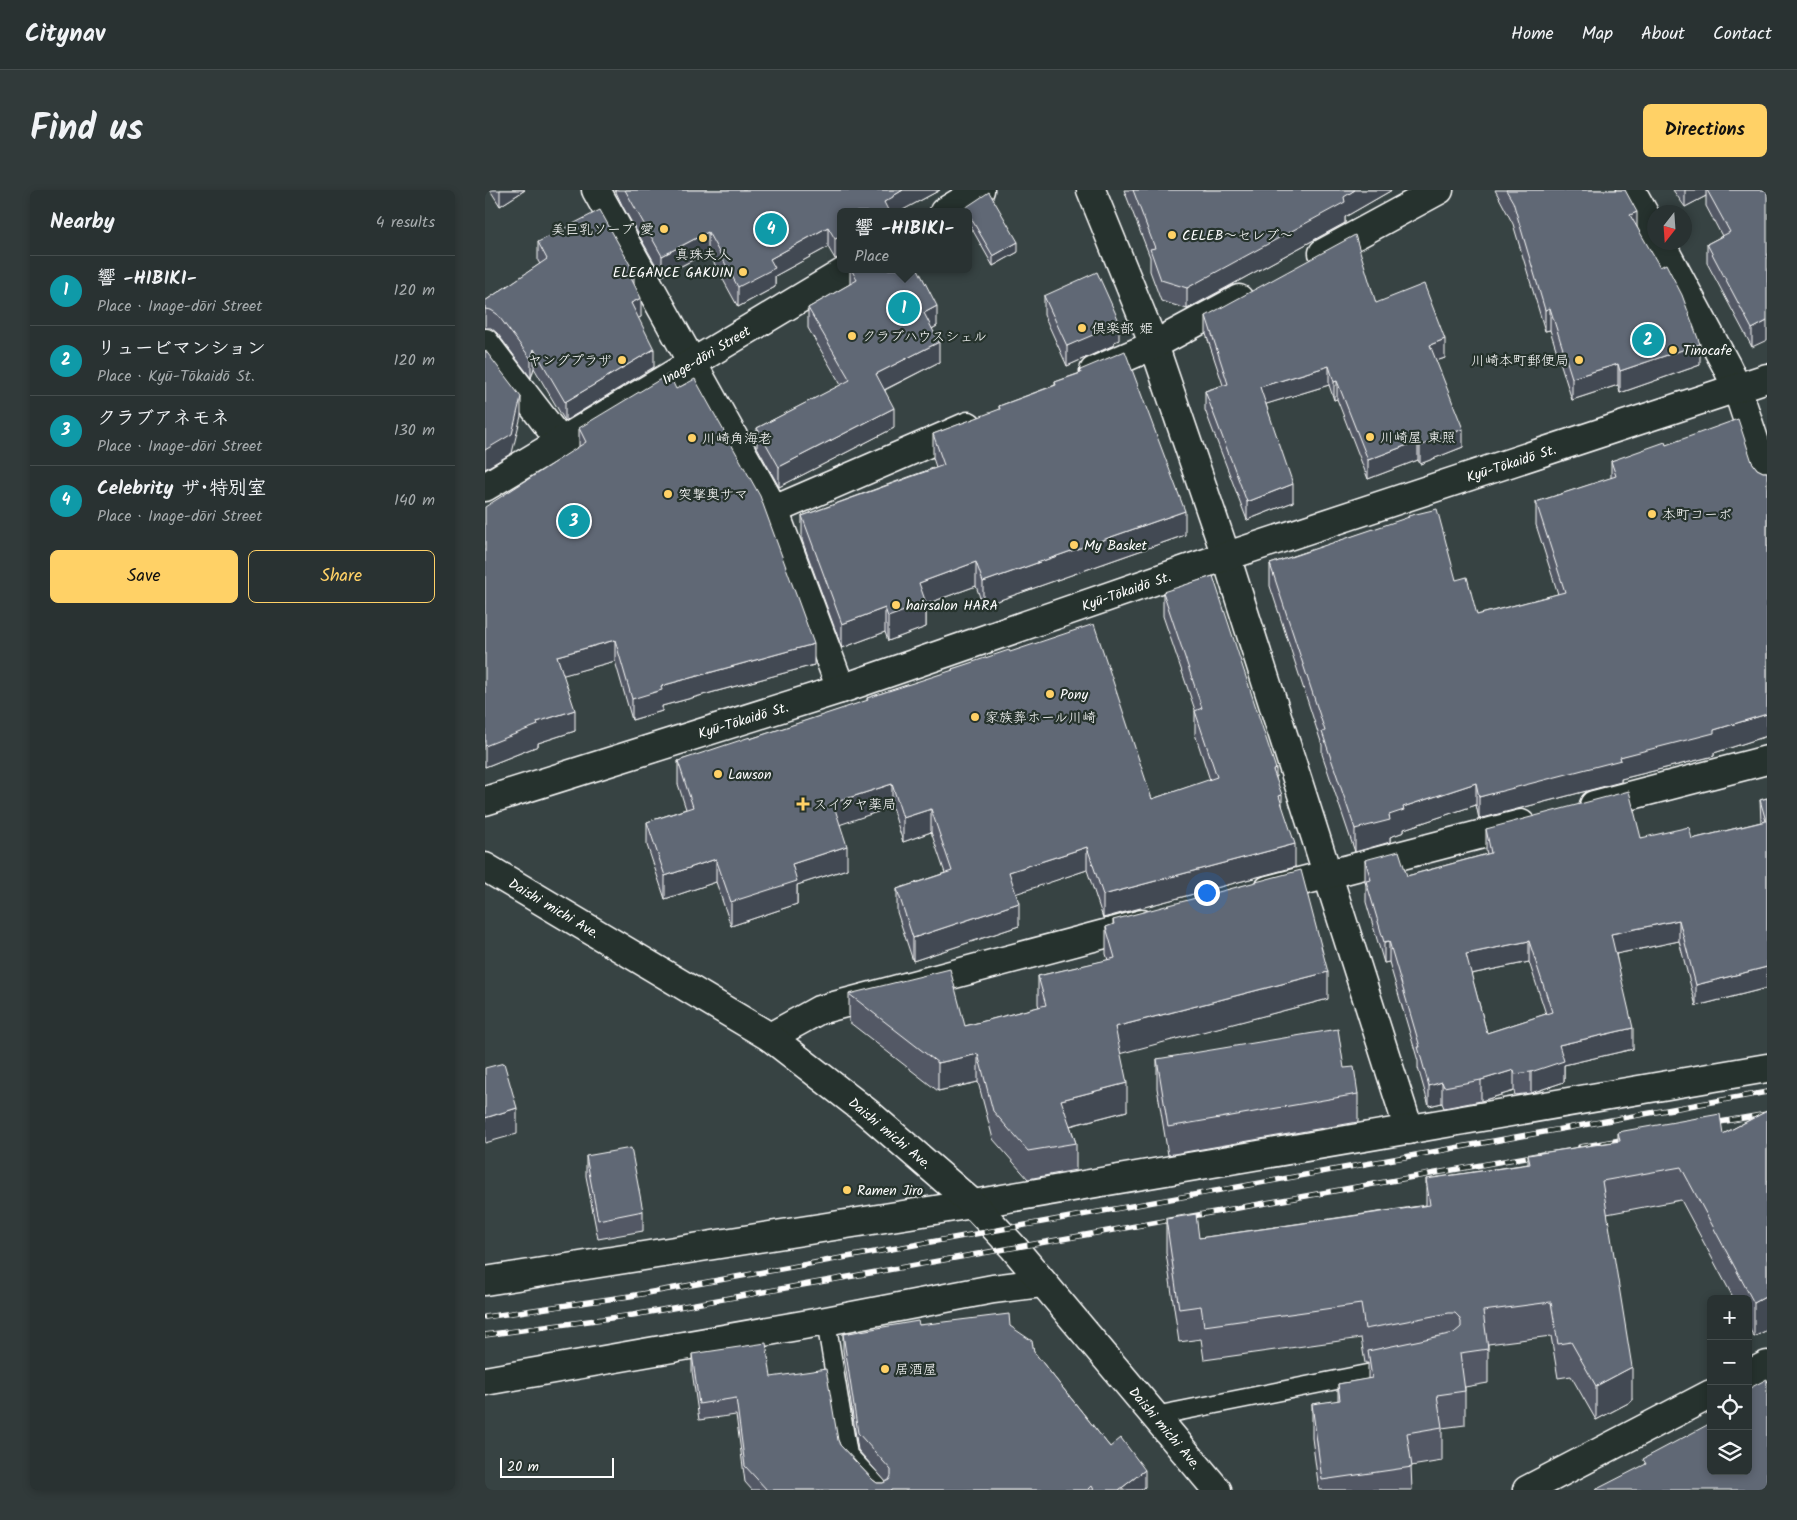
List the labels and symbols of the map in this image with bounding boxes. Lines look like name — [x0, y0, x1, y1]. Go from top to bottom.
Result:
north arrow — [1647, 205, 1692, 250]
pin: 4 — [755, 210, 787, 248]
place label: 美巨乳ソープ 愛 — [551, 219, 654, 241]
marker: 美巨乳ソープ 愛 — [658, 223, 670, 235]
place label: CELEB～セレブ～ — [1182, 225, 1293, 247]
marker: CELEB～セレブ～ — [1166, 229, 1178, 241]
marker: 真珠夫人 — [697, 232, 709, 244]
place label: 真珠夫人 — [675, 244, 731, 266]
place label: ELEGANCE GAKUIN — [613, 262, 734, 284]
marker: ELEGANCE GAKUIN — [737, 266, 749, 278]
pin: 1 — [888, 289, 920, 327]
place label: 倶楽部 姫 — [1092, 318, 1154, 340]
street label: Inage-dōri Street — [658, 320, 756, 391]
pin: 2 — [1632, 321, 1664, 359]
marker: 倶楽部 姫 — [1076, 322, 1088, 334]
place label: クラブハウスシェル — [862, 326, 987, 348]
marker: クラブハウスシェル — [846, 330, 858, 342]
place label: Tinocafe — [1683, 340, 1733, 362]
marker: Tinocafe — [1667, 344, 1679, 356]
place label: ヤングプラザ — [528, 350, 612, 372]
place label: 川崎本町郵便局 — [1471, 350, 1569, 372]
marker: ヤングプラザ — [616, 354, 628, 366]
marker: 川崎本町郵便局 — [1573, 354, 1585, 366]
place label: 川崎屋 東照 — [1380, 427, 1456, 449]
place label: 川崎角海老 — [702, 428, 772, 450]
marker: 川崎屋 東照 — [1364, 431, 1376, 443]
marker: 川崎角海老 — [686, 432, 698, 444]
street label: Kyū-Tōkaidō St. — [1464, 439, 1559, 489]
place label: 突撃奥サマ — [678, 484, 748, 506]
marker: 突撃奥サマ — [662, 488, 674, 500]
pin: 3 — [558, 502, 590, 540]
place label: 本町コーポ — [1662, 504, 1732, 526]
marker: 本町コーポ — [1646, 508, 1658, 520]
place label: My Basket — [1084, 535, 1148, 557]
marker: My Basket — [1068, 539, 1080, 551]
street label: Kyū-Tōkaidō St. — [1079, 566, 1174, 618]
place label: hairsalon HARA — [906, 595, 998, 617]
marker: hairsalon HARA — [890, 599, 902, 611]
place label: Pony — [1060, 684, 1088, 706]
marker: Pony — [1044, 688, 1056, 700]
street label: Kyū-Tōkaidō St. — [695, 697, 791, 745]
place label: 家族葬ホール川崎 — [985, 707, 1096, 729]
marker: 家族葬ホール川崎 — [969, 711, 981, 723]
place label: Lawson — [728, 764, 771, 786]
marker: Lawson — [712, 768, 724, 780]
place label: スイタヤ薬局 — [813, 794, 896, 816]
marker: スイタヤ薬局 — [797, 798, 809, 810]
street label: Daishi michi Ave. — [504, 873, 603, 945]
your location — [1194, 880, 1220, 906]
street label: Daishi michi Ave. — [843, 1092, 936, 1175]
place label: Ramen Jiro — [857, 1180, 923, 1202]
marker: Ramen Jiro — [841, 1184, 853, 1196]
place label: 居酒屋 — [895, 1359, 937, 1381]
marker: 居酒屋 — [879, 1363, 891, 1375]
street label: Daishi michi Ave. — [1123, 1382, 1206, 1475]
scale bar — [500, 1455, 614, 1478]

